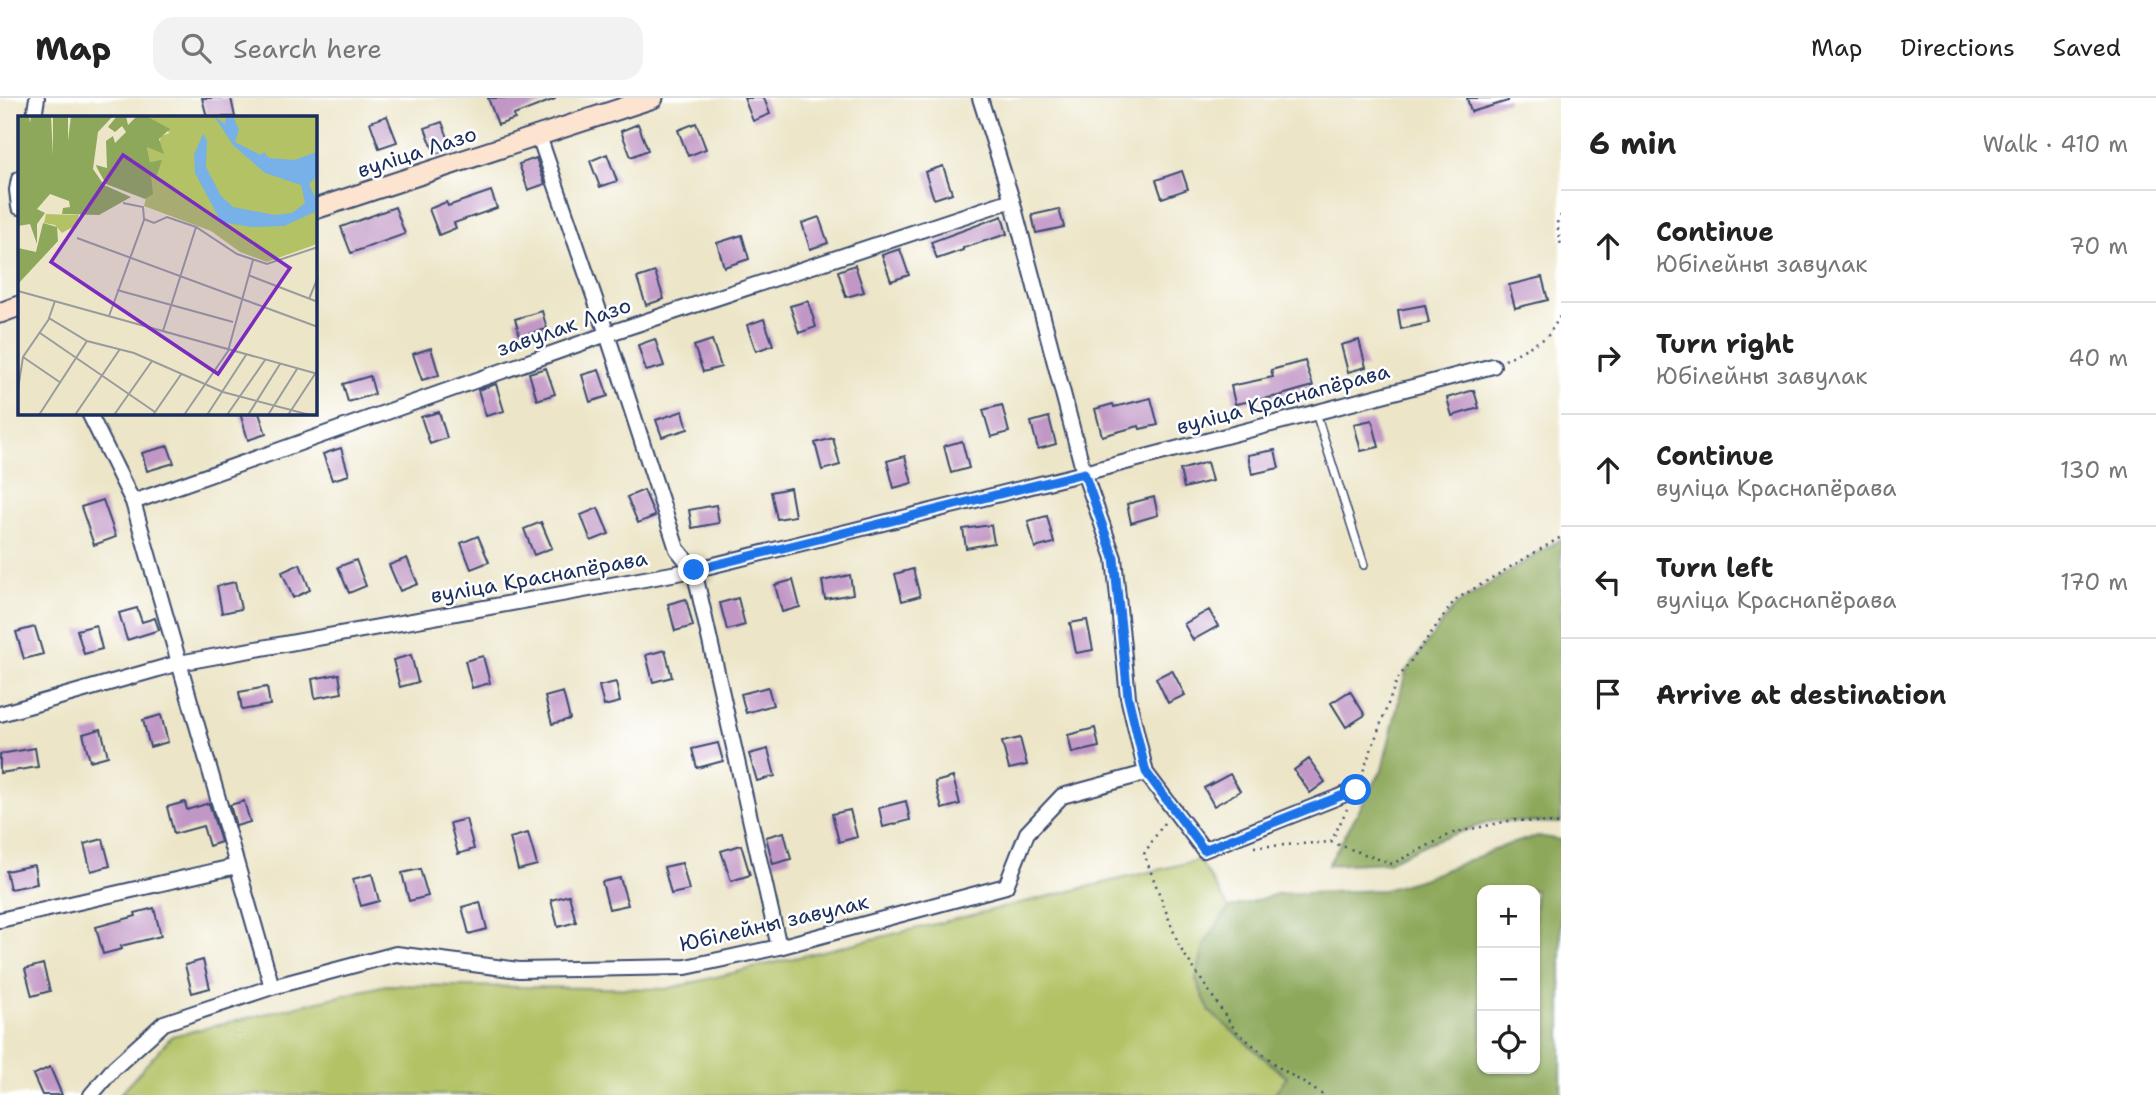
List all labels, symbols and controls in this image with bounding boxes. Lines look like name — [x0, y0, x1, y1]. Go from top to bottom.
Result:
search box — [153, 17, 643, 80]
text: Map — [35, 26, 111, 71]
icon: search — [177, 29, 215, 67]
text: Search here — [233, 31, 382, 66]
text: Map — [1811, 32, 1862, 64]
text: Directions — [1900, 32, 2015, 64]
text: Saved — [2053, 32, 2121, 64]
inset map — [18, 116, 317, 415]
street label: вуліца Лазо — [354, 120, 480, 184]
text: 6 min — [1589, 123, 1676, 164]
text: Walk · 410 m — [1983, 129, 2128, 159]
text: Continue — [1656, 214, 1774, 249]
icon: ahead — [1589, 227, 1627, 265]
text: 70 m — [2069, 231, 2128, 261]
text: Юбілейны завулак — [1656, 249, 1867, 279]
street label: завулак Лазо — [493, 291, 635, 363]
text: Turn right — [1656, 326, 1794, 361]
icon: right — [1589, 339, 1627, 377]
text: 40 m — [2068, 343, 2128, 373]
street label: вуліца Краснапёрава — [1173, 357, 1393, 441]
text: Юбілейны завулак — [1656, 361, 1867, 391]
text: Continue — [1656, 438, 1774, 473]
icon: ahead — [1589, 451, 1627, 489]
text: 130 m — [2060, 455, 2128, 485]
text: вуліца Краснапёрава — [1656, 473, 1897, 503]
street label: вуліца Краснапёрава — [428, 544, 650, 610]
text: Turn left — [1656, 550, 1773, 585]
route end — [678, 554, 709, 585]
icon: left — [1589, 563, 1627, 601]
text: 170 m — [2060, 567, 2128, 597]
text: вуліца Краснапёрава — [1656, 585, 1897, 615]
icon: arrive — [1589, 675, 1627, 713]
text: Arrive at destination — [1656, 677, 1946, 712]
route start — [1340, 774, 1371, 805]
map controls — [1477, 885, 1540, 1074]
button: + — [1477, 885, 1540, 948]
street label: Юбілейны завулак — [677, 888, 871, 958]
button: − — [1477, 948, 1540, 1011]
button: locate — [1477, 1011, 1540, 1074]

